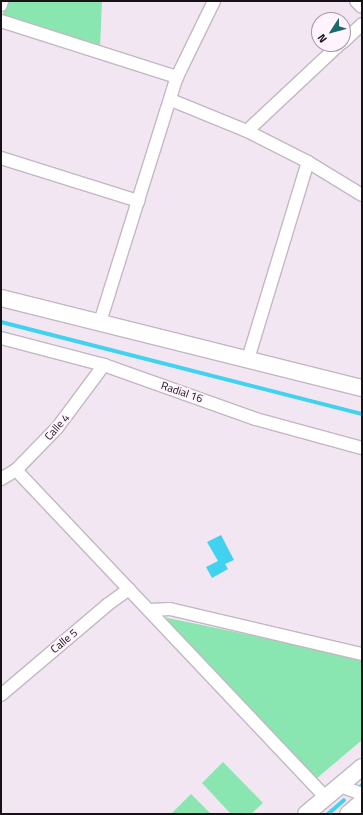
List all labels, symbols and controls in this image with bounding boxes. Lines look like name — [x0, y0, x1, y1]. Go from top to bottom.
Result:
north arrow — [311, 12, 351, 52]
text: N — [313, 31, 331, 46]
street label: Radial 16 — [159, 379, 205, 405]
street label: Calle 4 — [42, 411, 72, 443]
street label: Calle 5 — [48, 626, 80, 656]

